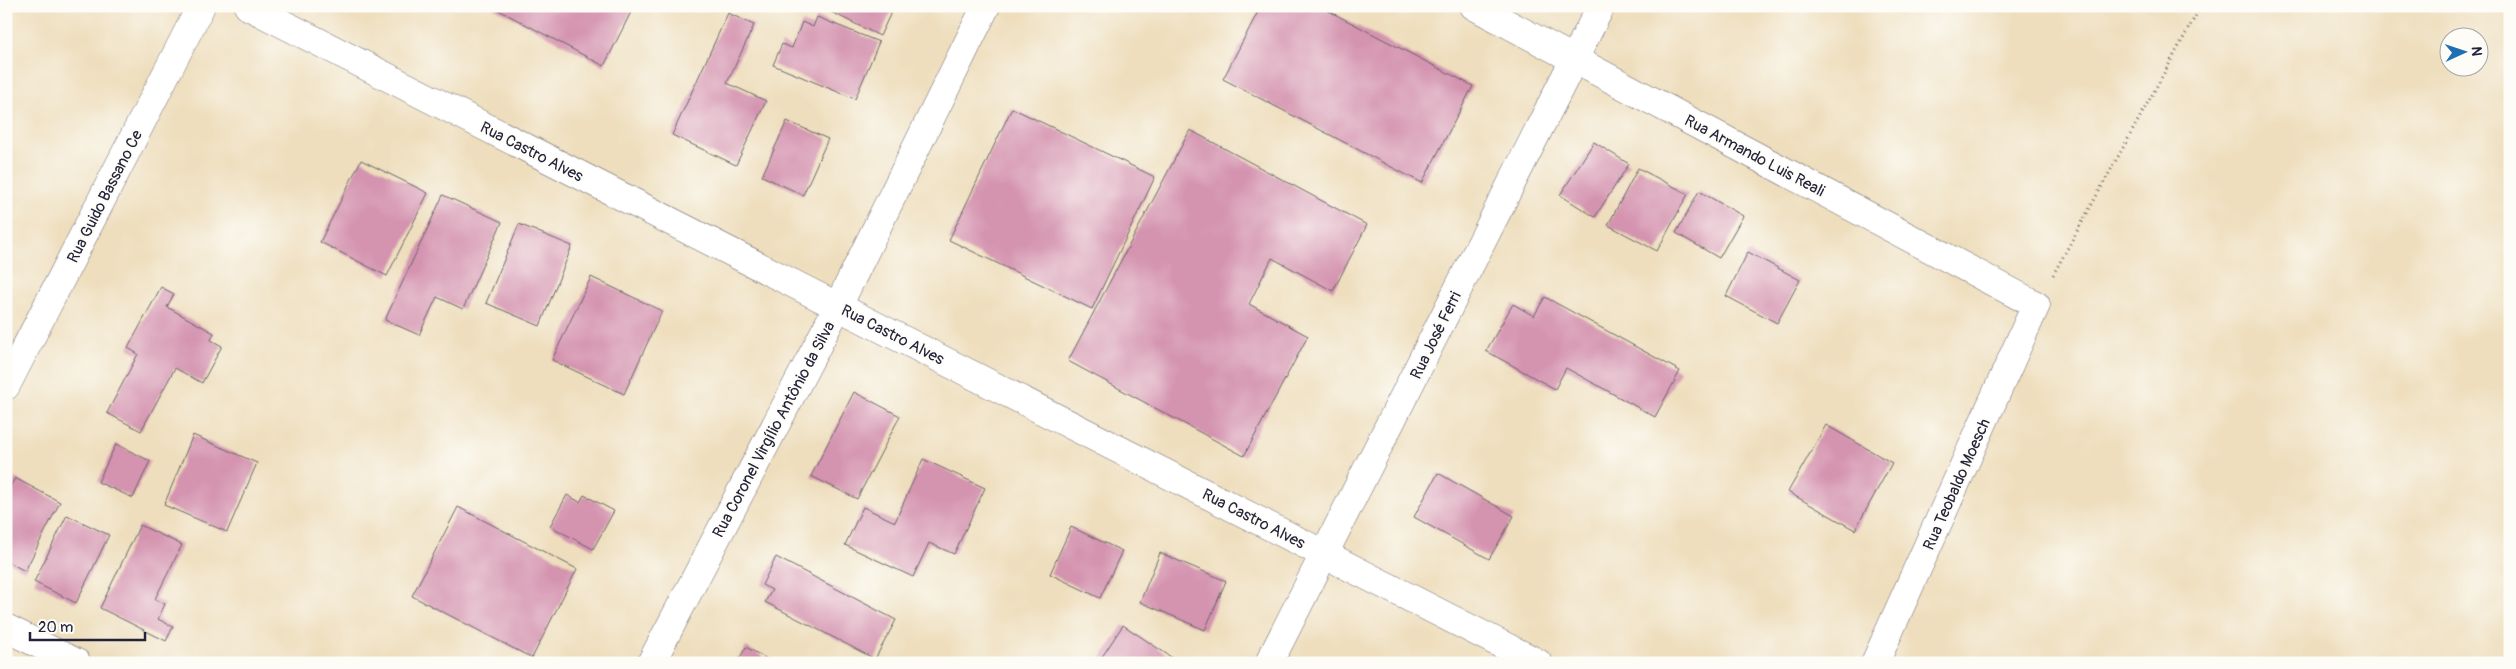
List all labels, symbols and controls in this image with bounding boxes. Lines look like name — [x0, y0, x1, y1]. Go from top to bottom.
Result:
north arrow — [2438, 28, 2488, 78]
text: N — [2468, 46, 2485, 57]
street label: Rua Armando Luis Reali — [1681, 110, 1828, 201]
street label: Rua Castro Alves — [477, 117, 586, 186]
street label: Rua Guido Bassano Ce — [63, 127, 147, 266]
street label: Rua José Ferri — [1406, 288, 1466, 382]
street label: Rua Castro Alves — [838, 300, 947, 369]
street label: Rua Coronel Virgílio Antônio da Silva — [708, 318, 840, 541]
street label: Rua Teobaldo Moesch — [1919, 415, 1995, 553]
street label: Rua Castro Alves — [1199, 484, 1308, 553]
scale bar — [30, 609, 145, 641]
text: 20 m — [38, 618, 73, 637]

